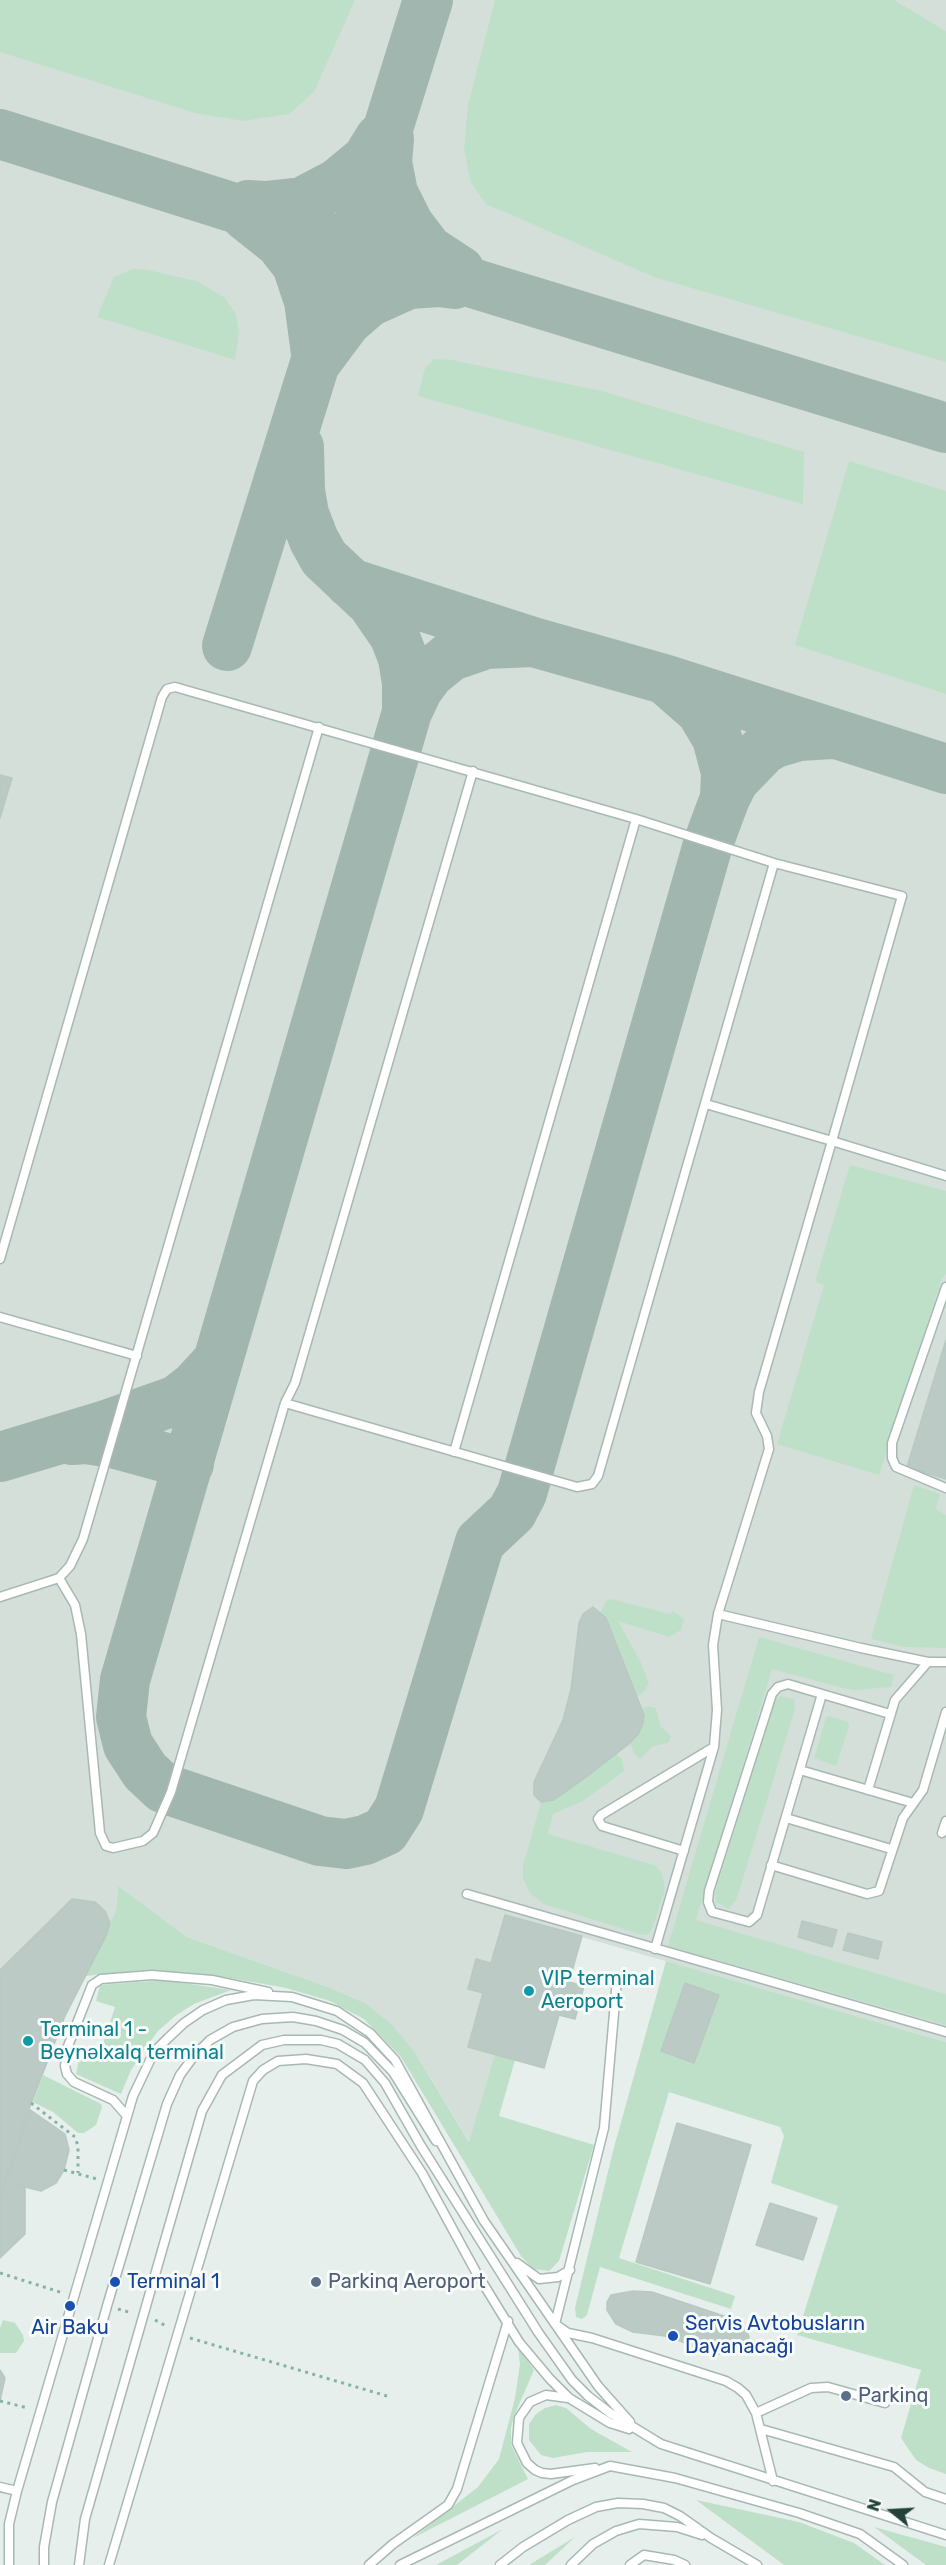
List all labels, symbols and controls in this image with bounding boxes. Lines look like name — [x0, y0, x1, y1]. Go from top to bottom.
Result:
place label: VIP terminal Aeroport — [541, 1967, 655, 2014]
marker: VIP terminal Aeroport — [522, 1984, 536, 1998]
place label: Terminal 1 - Beynəlxalq terminal — [40, 2018, 224, 2065]
marker: Terminal 1 - Beynəlxalq terminal — [21, 2034, 35, 2048]
place label: Terminal 1 — [127, 2270, 220, 2294]
place label: Parkinq Aeroport — [328, 2270, 486, 2294]
marker: Terminal 1 — [108, 2275, 122, 2289]
marker: Parkinq Aeroport — [309, 2275, 323, 2289]
marker: Air Baku — [63, 2299, 77, 2313]
place label: Servis Avtobusların Dayanacağı — [685, 2312, 865, 2359]
place label: Air Baku — [31, 2316, 109, 2340]
marker: Servis Avtobusların Dayanacağı — [666, 2329, 680, 2343]
place label: Parkinq — [858, 2384, 928, 2408]
marker: Parkinq — [839, 2389, 853, 2403]
north arrow — [862, 2481, 922, 2541]
text: N — [864, 2497, 885, 2514]

